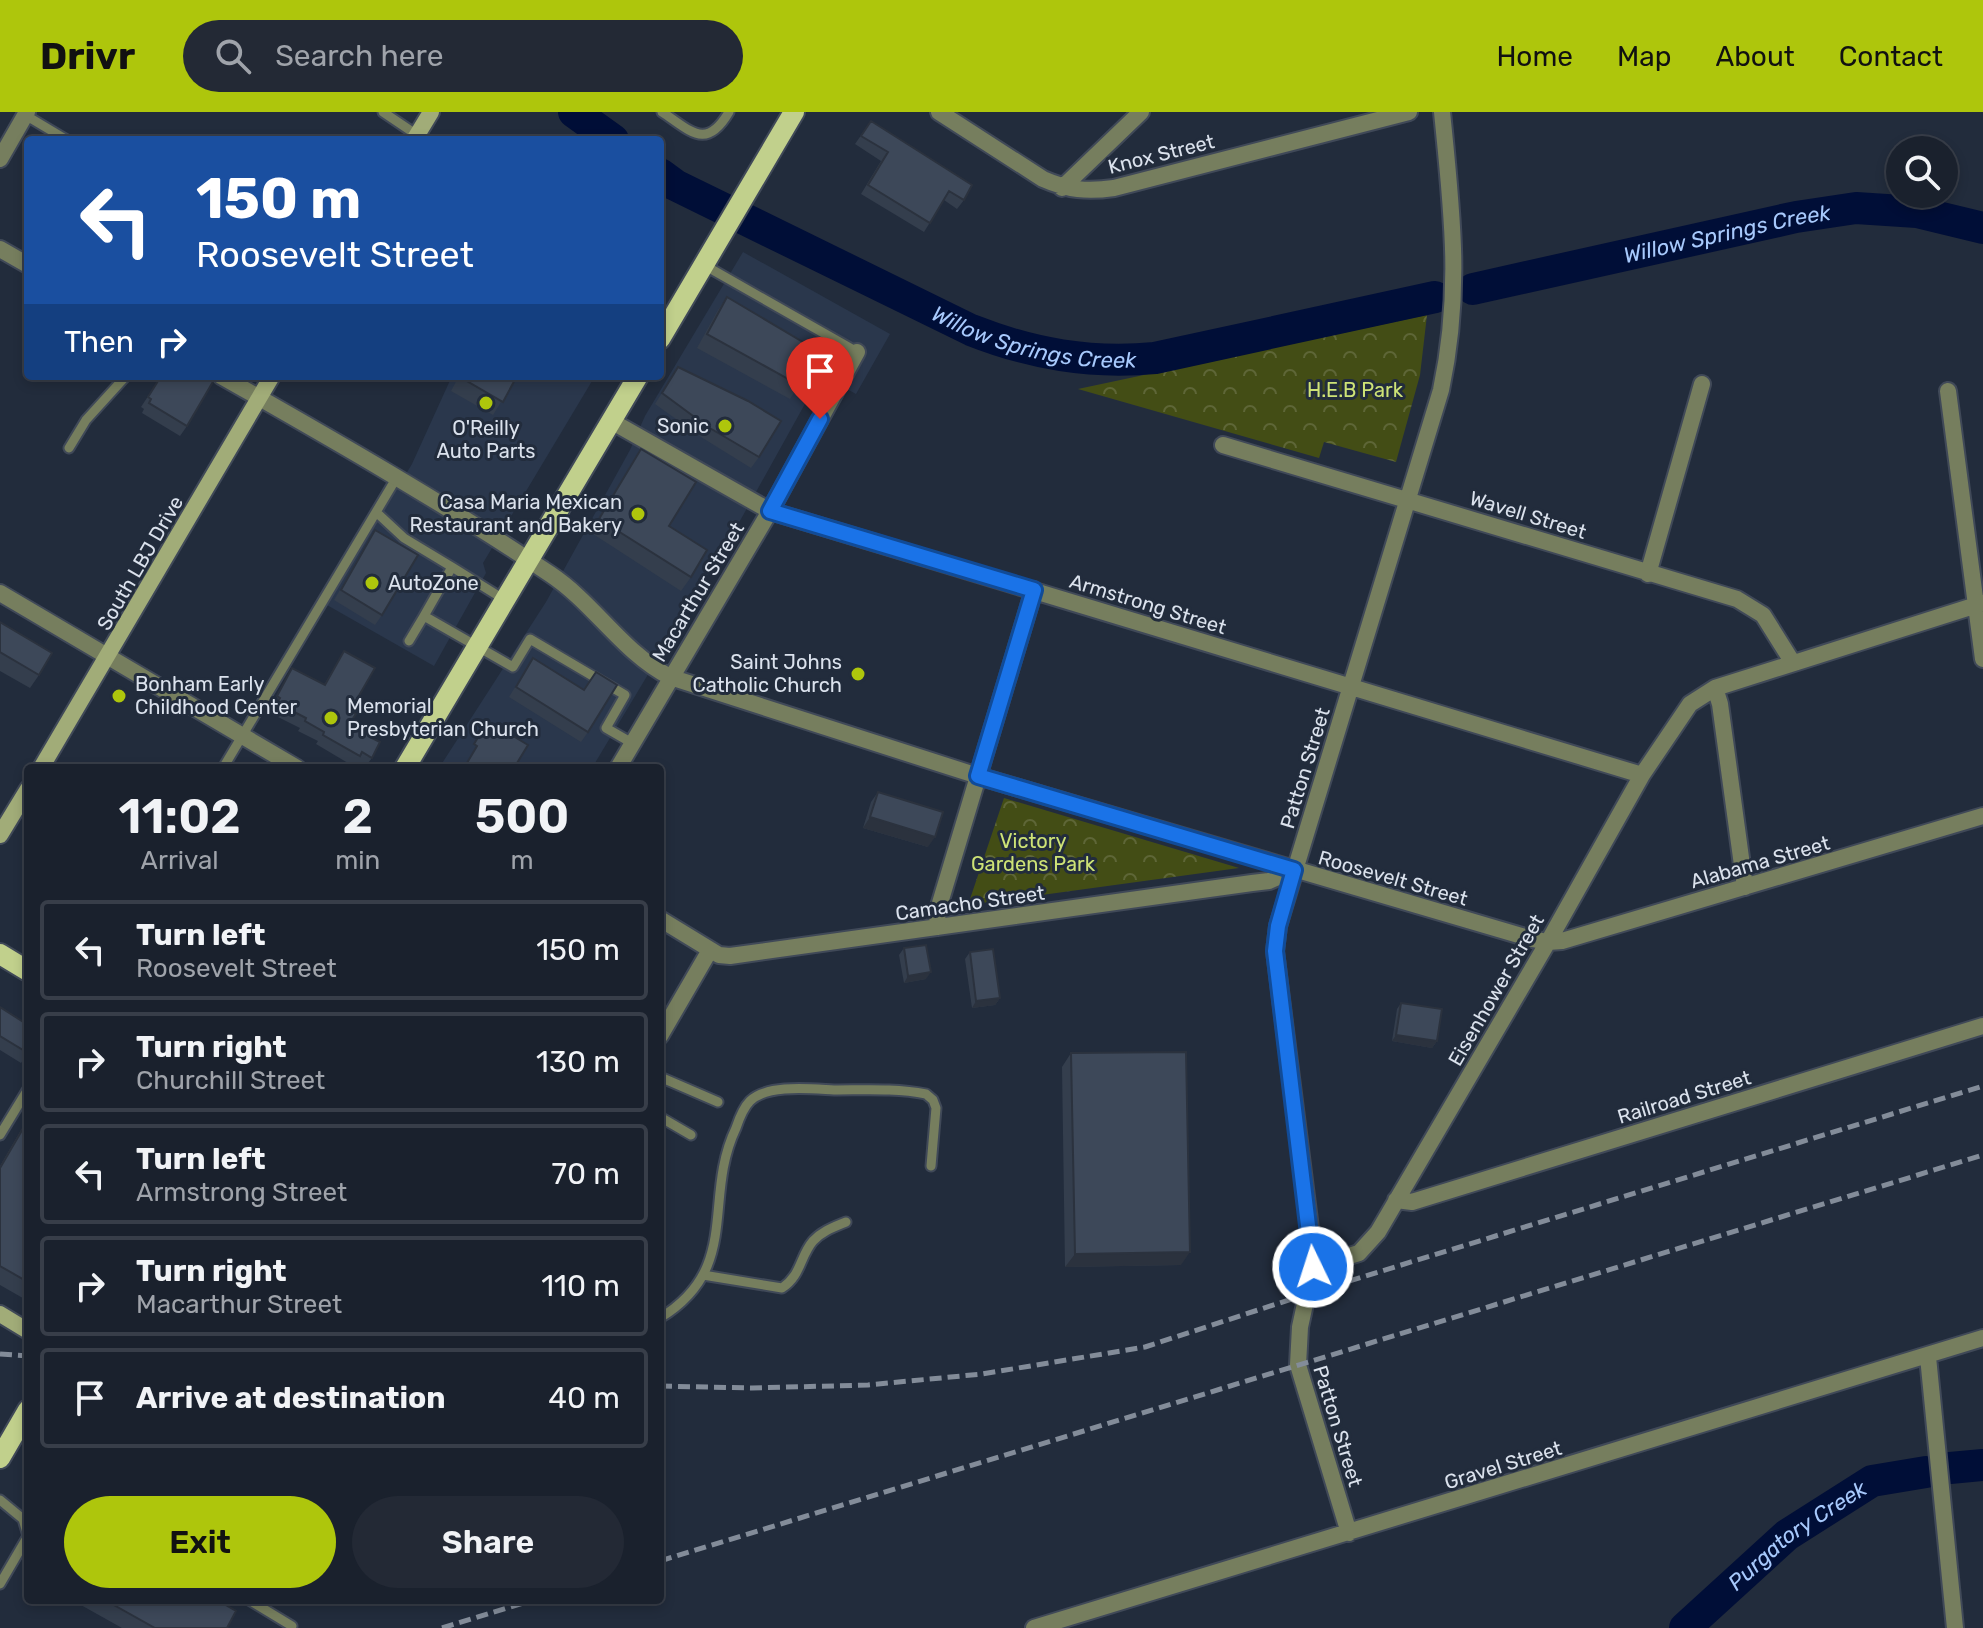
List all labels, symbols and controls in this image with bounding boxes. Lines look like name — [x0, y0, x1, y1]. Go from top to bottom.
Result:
search box — [183, 20, 743, 92]
text: Drivr — [40, 33, 135, 79]
icon: search — [211, 34, 255, 78]
text: Search here — [275, 38, 444, 74]
text: Home — [1496, 40, 1573, 73]
text: Map — [1617, 40, 1671, 73]
text: About — [1715, 40, 1795, 73]
text: Contact — [1839, 40, 1943, 73]
street label: Knox Street — [1105, 129, 1217, 179]
map controls — [1886, 136, 1958, 208]
button: search — [1886, 136, 1958, 208]
text: 150 m — [196, 166, 361, 232]
icon: left — [64, 168, 168, 272]
water label: Willow Springs Creek — [1621, 198, 1833, 269]
text: Roosevelt Street — [196, 233, 474, 276]
water label: Willow Springs Creek — [928, 300, 1138, 373]
icon: right — [150, 320, 194, 364]
text: Then — [64, 324, 134, 360]
pin — [786, 337, 854, 419]
icon: arrive — [798, 349, 842, 393]
park label: H.E.B Park — [1307, 378, 1404, 402]
marker: O'Reilly Auto Parts — [477, 394, 495, 412]
place label: Sonic — [657, 414, 709, 438]
place label: O'Reilly Auto Parts — [437, 416, 535, 463]
marker: Sonic — [716, 417, 734, 435]
street label: Wavell Street — [1467, 486, 1589, 544]
place label: Casa Maria Mexican Restaurant and Bakery — [410, 490, 622, 537]
street label: South LBJ Drive — [92, 492, 188, 634]
marker: Casa Maria Mexican Restaurant and Bakery — [629, 505, 647, 523]
street label: Macarthur Street — [647, 518, 749, 666]
street label: Armstrong Street — [1067, 569, 1229, 639]
place label: AutoZone — [388, 571, 479, 595]
marker: AutoZone — [363, 574, 381, 592]
place label: Saint Johns Catholic Church — [692, 650, 842, 697]
marker: Saint Johns Catholic Church — [849, 665, 867, 683]
place label: Bonham Early Childhood Center — [135, 672, 298, 719]
marker: Bonham Early Childhood Center — [110, 687, 128, 705]
place label: Memorial Presbyterian Church — [347, 694, 539, 741]
street label: Patton Street — [1275, 704, 1335, 832]
marker: Memorial Presbyterian Church — [322, 709, 340, 727]
text: 11:02 — [119, 788, 241, 845]
text: 2 — [343, 788, 373, 845]
text: 500 — [475, 788, 569, 845]
park label: Victory Gardens Park — [971, 829, 1096, 876]
street label: Alabama Street — [1688, 831, 1833, 893]
text: Arrival — [141, 845, 219, 876]
text: min — [335, 845, 380, 876]
text: m — [511, 845, 534, 876]
street label: Roosevelt Street — [1316, 845, 1471, 911]
street label: Camacho Street — [894, 881, 1046, 925]
street label: Eisenhower Street — [1443, 910, 1549, 1070]
text: Turn left — [136, 917, 266, 953]
icon: left — [68, 928, 112, 972]
text: 150 m — [536, 932, 620, 968]
text: Roosevelt Street — [136, 953, 337, 984]
text: Turn right — [136, 1029, 287, 1065]
icon: right — [68, 1040, 112, 1084]
text: 130 m — [536, 1044, 620, 1080]
text: Churchill Street — [136, 1065, 325, 1096]
street label: Railroad Street — [1614, 1065, 1754, 1129]
text: Turn left — [136, 1141, 266, 1177]
icon: left — [68, 1152, 112, 1196]
text: 70 m — [552, 1156, 620, 1192]
text: Armstrong Street — [136, 1177, 347, 1208]
position arrow — [1271, 1225, 1355, 1309]
text: Turn right — [136, 1253, 287, 1289]
icon: right — [68, 1264, 112, 1308]
text: 110 m — [541, 1268, 620, 1304]
text: Macarthur Street — [136, 1289, 342, 1320]
street label: Patton Street — [1308, 1362, 1368, 1490]
icon: arrive — [68, 1376, 112, 1420]
text: Arrive at destination — [136, 1380, 446, 1416]
text: 40 m — [548, 1380, 620, 1416]
street label: Gravel Street — [1441, 1436, 1565, 1494]
water label: Purgatory Creek — [1722, 1474, 1872, 1596]
button: Exit — [64, 1496, 336, 1588]
button: Share — [352, 1496, 624, 1588]

